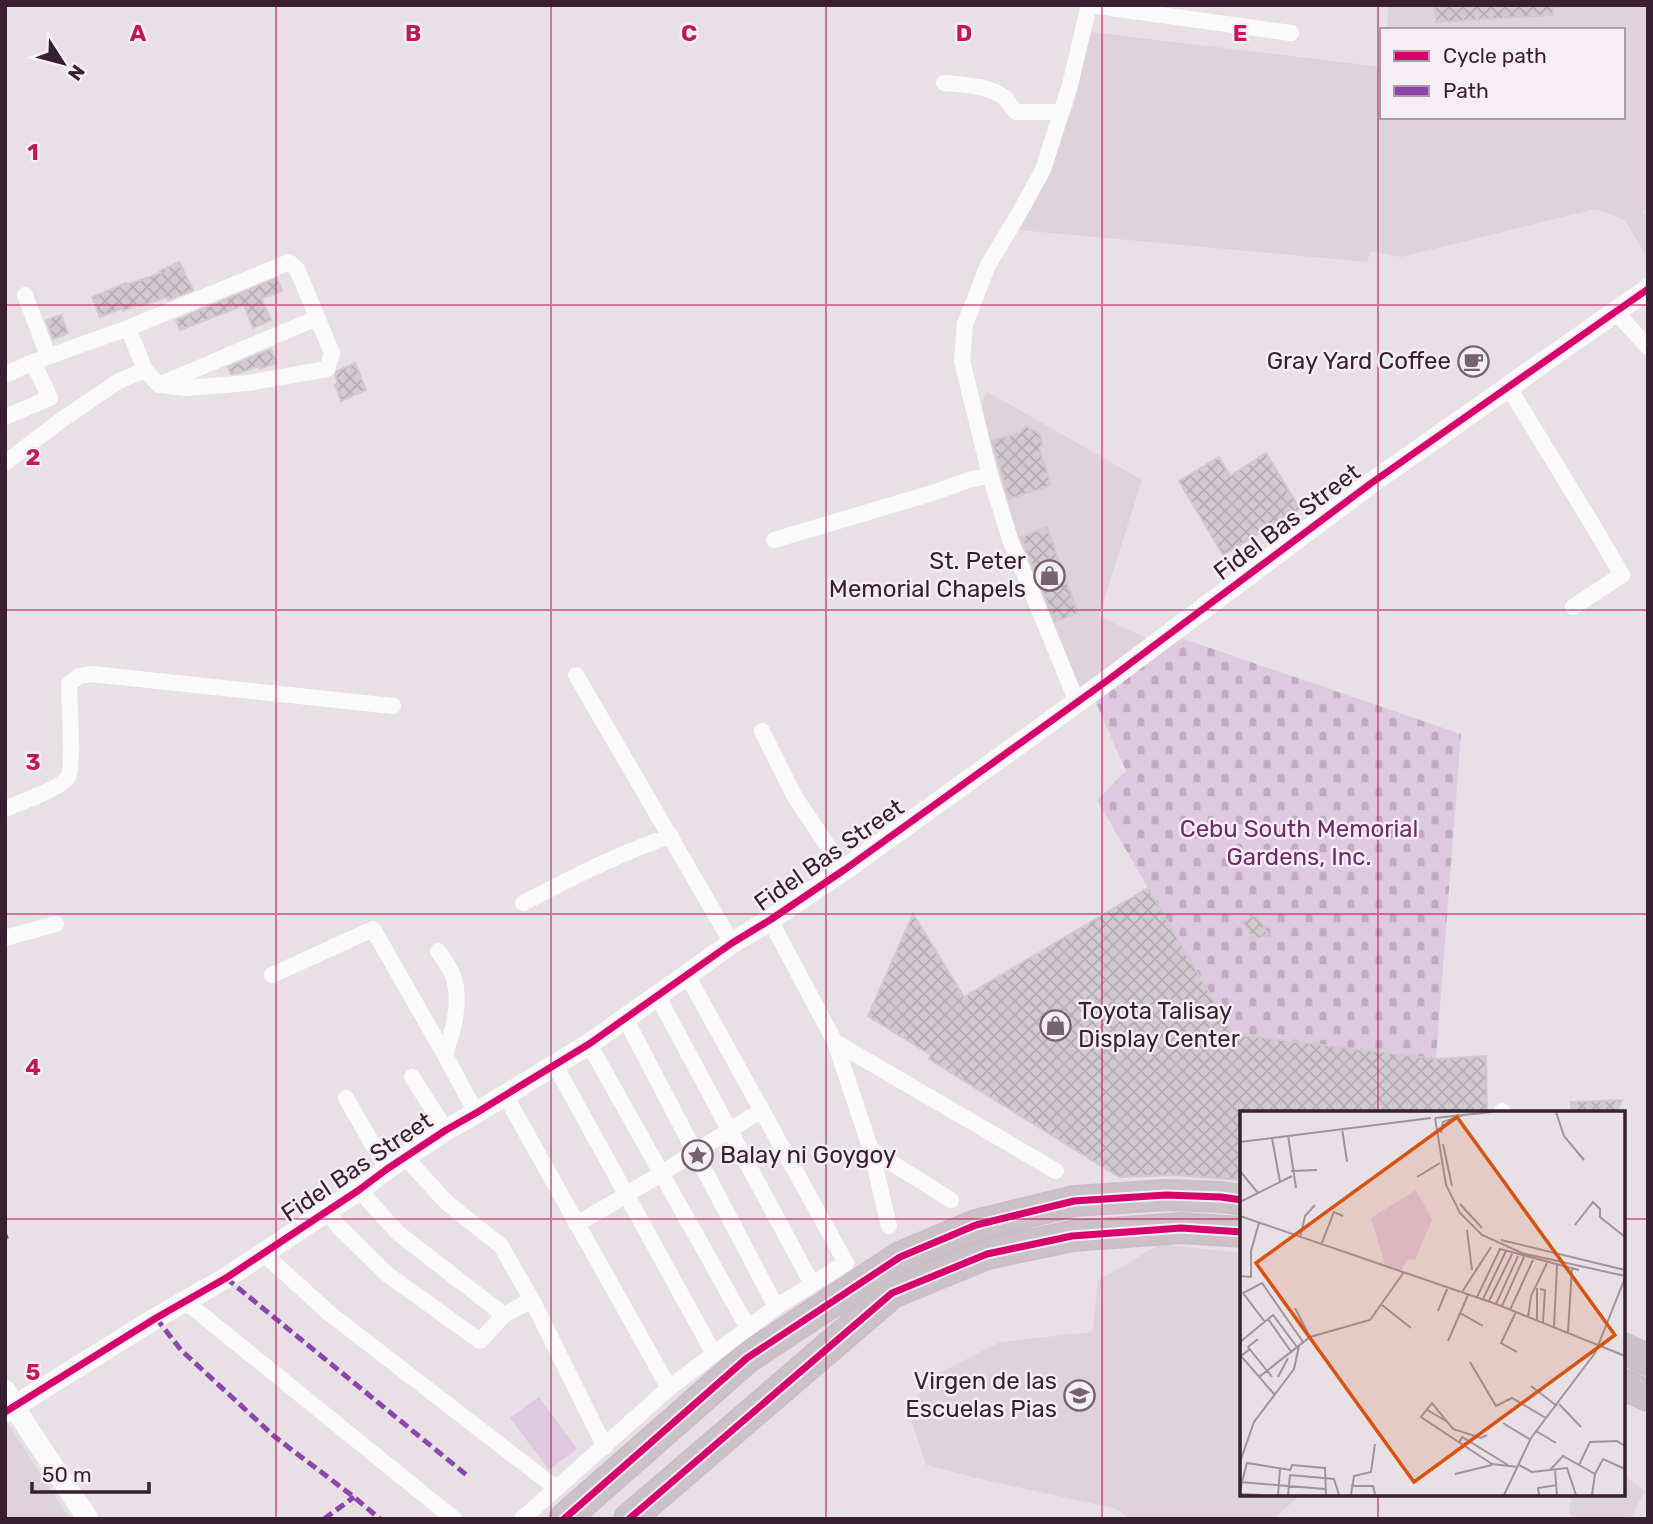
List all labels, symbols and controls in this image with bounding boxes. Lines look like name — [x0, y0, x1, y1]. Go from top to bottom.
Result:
text: A — [130, 19, 147, 47]
text: B — [405, 19, 421, 47]
text: C — [681, 19, 697, 47]
text: D — [956, 19, 972, 47]
text: E — [1233, 19, 1247, 47]
north arrow — [28, 28, 98, 98]
legend — [1380, 28, 1625, 119]
text: Cycle path — [1443, 43, 1547, 68]
text: N — [63, 60, 90, 85]
text: Path — [1443, 78, 1489, 103]
text: 1 — [27, 138, 39, 166]
cafe icon: Gray Yard Coffee — [1457, 344, 1491, 378]
place label: Gray Yard Coffee — [1267, 347, 1451, 375]
text: 2 — [26, 443, 40, 471]
street label: Fidel Bas Street — [1208, 458, 1366, 586]
place label: St. Peter Memorial Chapels — [829, 547, 1026, 603]
shop icon: St. Peter Memorial Chapels — [1032, 558, 1066, 592]
text: 3 — [25, 748, 41, 776]
street label: Fidel Bas Street — [749, 793, 909, 917]
park label: Cebu South Memorial Gardens, Inc. — [1180, 815, 1418, 871]
place label: Toyota Talisay Display Center — [1078, 997, 1240, 1053]
shop icon: Toyota Talisay Display Center — [1038, 1008, 1072, 1042]
text: 4 — [25, 1053, 41, 1081]
street label: Fidel Bas Street — [276, 1106, 438, 1228]
inset map — [1240, 1111, 1625, 1496]
place icon: Balay ni Goygoy — [680, 1138, 714, 1172]
place label: Balay ni Goygoy — [720, 1141, 896, 1169]
text: 5 — [26, 1358, 41, 1386]
place label: Virgen de las Escuelas Pias — [905, 1367, 1057, 1423]
school or university icon: Virgen de las Escuelas Pias — [1063, 1378, 1097, 1412]
scale bar — [32, 1450, 149, 1494]
text: 50 m — [42, 1462, 92, 1487]

